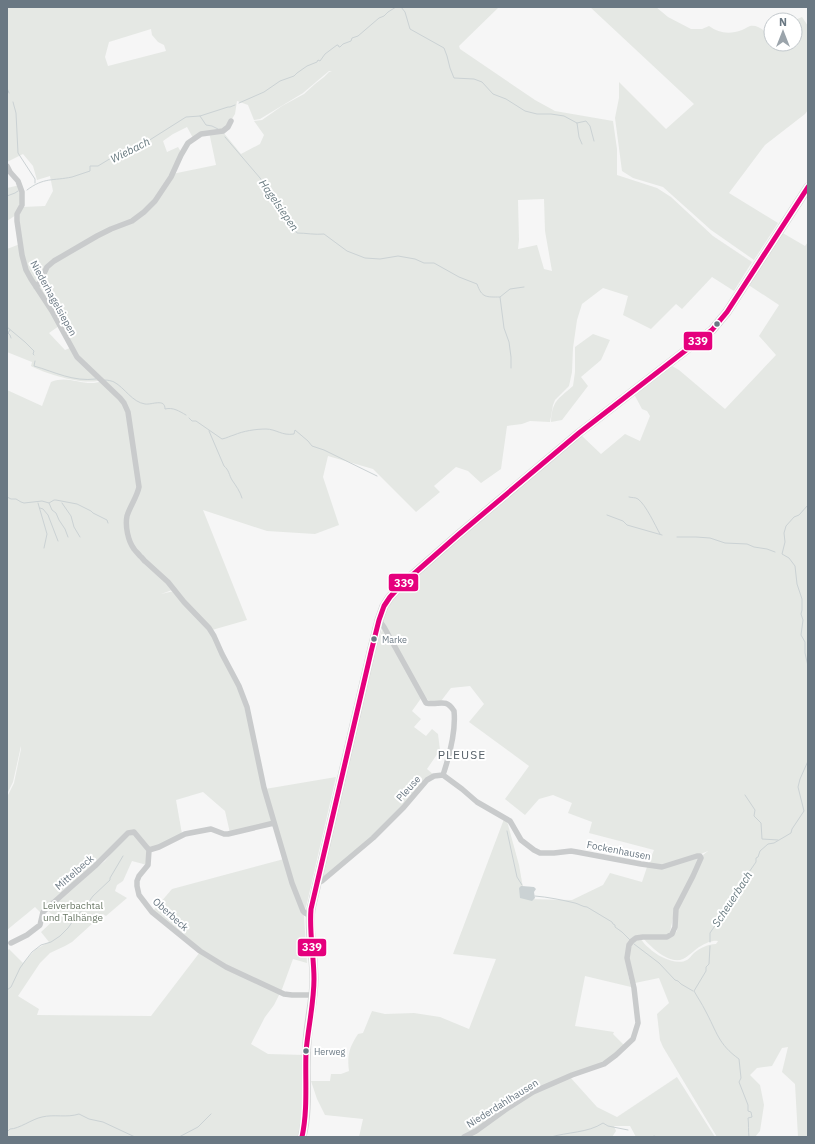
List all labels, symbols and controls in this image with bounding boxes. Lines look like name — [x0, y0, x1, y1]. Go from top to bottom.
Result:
north arrow — [763, 12, 803, 52]
text: N — [779, 15, 787, 29]
water label: Wiebach — [108, 134, 152, 166]
water label: Hagelsiepen — [256, 176, 302, 234]
street label: Niederhagelsiepen — [27, 258, 80, 338]
unlabelled marker — [712, 319, 722, 329]
line badge: 339 — [683, 331, 713, 351]
text: 339 — [688, 334, 708, 348]
line badge: 339 — [388, 573, 419, 592]
text: 339 — [394, 576, 414, 590]
marker: Marke — [369, 634, 379, 644]
place label: Marke — [382, 634, 407, 645]
district label: PLEUSE — [438, 747, 486, 762]
street label: Pleuse — [393, 772, 424, 804]
street label: Fockenhausen — [586, 838, 652, 863]
street label: Mittelbeck — [52, 851, 97, 893]
water label: Scheuerbach — [709, 868, 755, 930]
street label: Oberbeck — [150, 895, 192, 934]
park label: Leiverbachtal und Talhänge — [43, 899, 104, 924]
line badge: 339 — [297, 938, 327, 957]
text: 339 — [302, 940, 322, 954]
marker: Herweg — [301, 1046, 311, 1056]
place label: Herweg — [314, 1046, 345, 1057]
street label: Niederdahlhausen — [464, 1076, 541, 1131]

